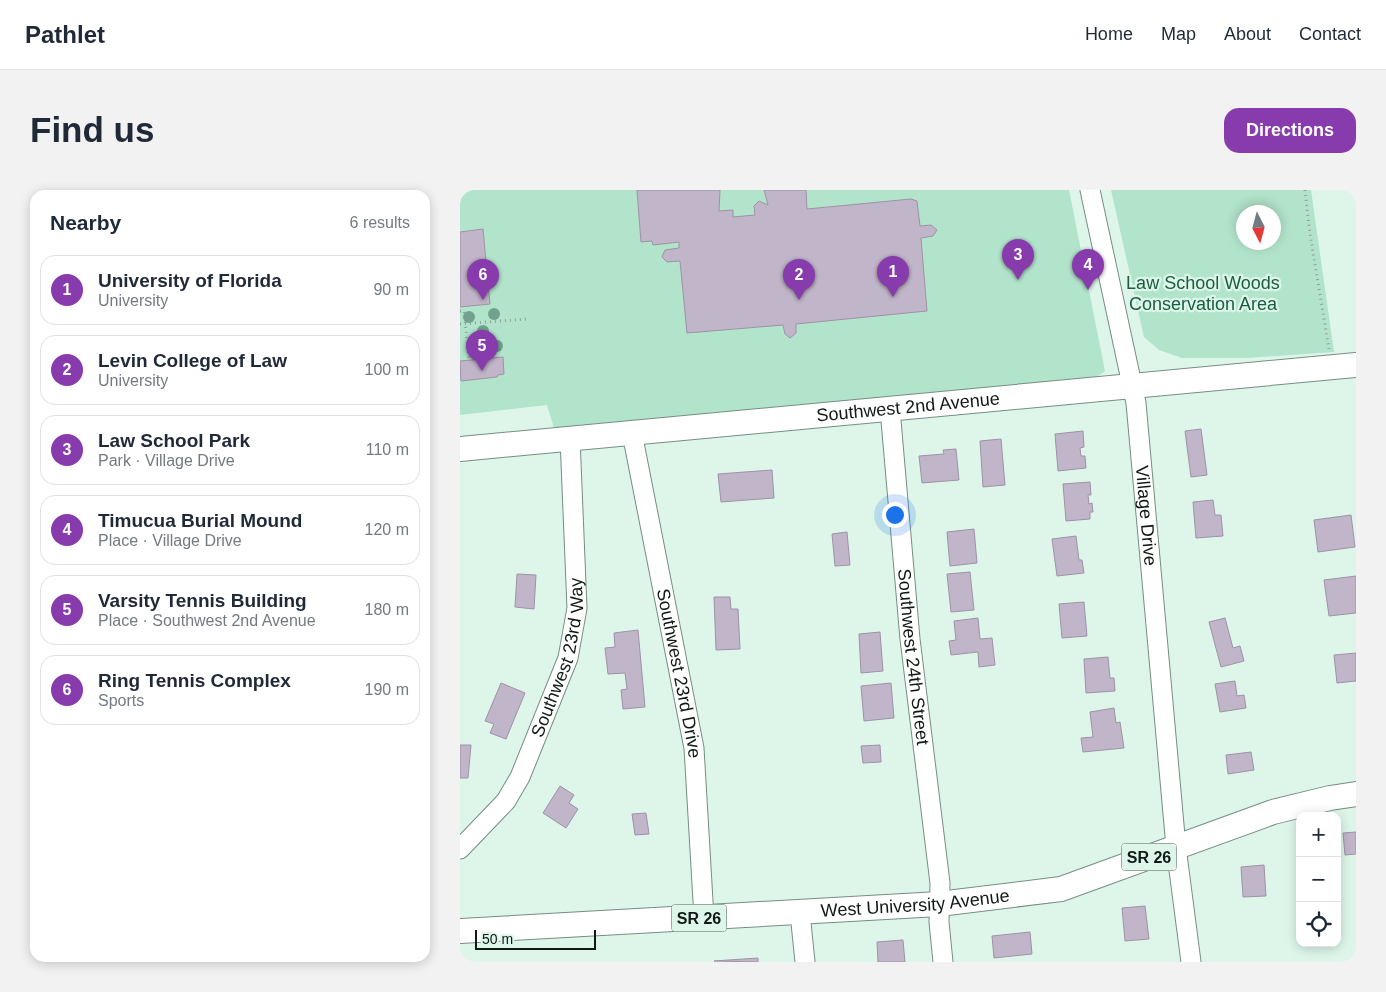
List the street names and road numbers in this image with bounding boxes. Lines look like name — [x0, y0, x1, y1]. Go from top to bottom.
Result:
street label: Southwest 2nd Avenue — [816, 388, 1001, 426]
street label: Village Drive — [1132, 465, 1161, 567]
street label: Southwest 24th Street — [894, 568, 933, 746]
street label: Southwest 23rd Way — [527, 577, 587, 740]
street label: Southwest 23rd Drive — [653, 587, 705, 759]
road number: SR 26 — [1122, 844, 1176, 870]
street label: West University Avenue — [820, 885, 1011, 921]
road number: SR 26 — [672, 904, 726, 931]

